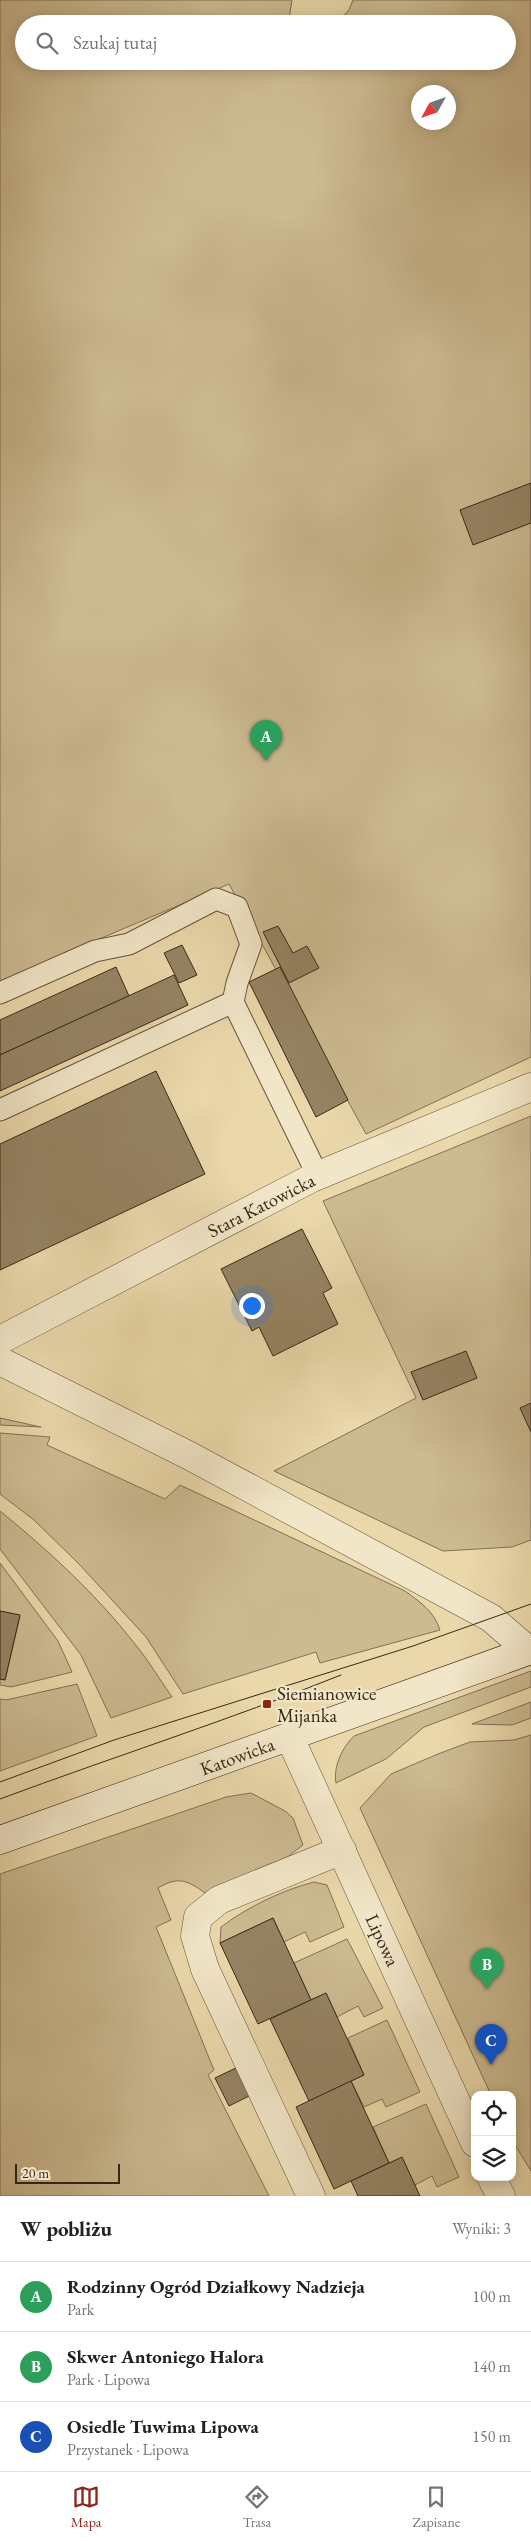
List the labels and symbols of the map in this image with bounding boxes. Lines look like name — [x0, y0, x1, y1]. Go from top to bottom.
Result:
north arrow — [411, 85, 456, 130]
pin: A — [250, 720, 282, 761]
street label: Stara Katowicka — [203, 1167, 320, 1243]
your location — [239, 1293, 265, 1319]
place label: Siemianowice Mijanka — [277, 1681, 377, 1728]
marker: Siemianowice Mijanka — [261, 1698, 273, 1710]
street label: Katowicka — [196, 1731, 278, 1781]
street label: Lipowa — [360, 1910, 406, 1971]
pin: B — [471, 1948, 503, 1989]
pin: C — [475, 2024, 507, 2065]
scale bar — [15, 2161, 120, 2184]

